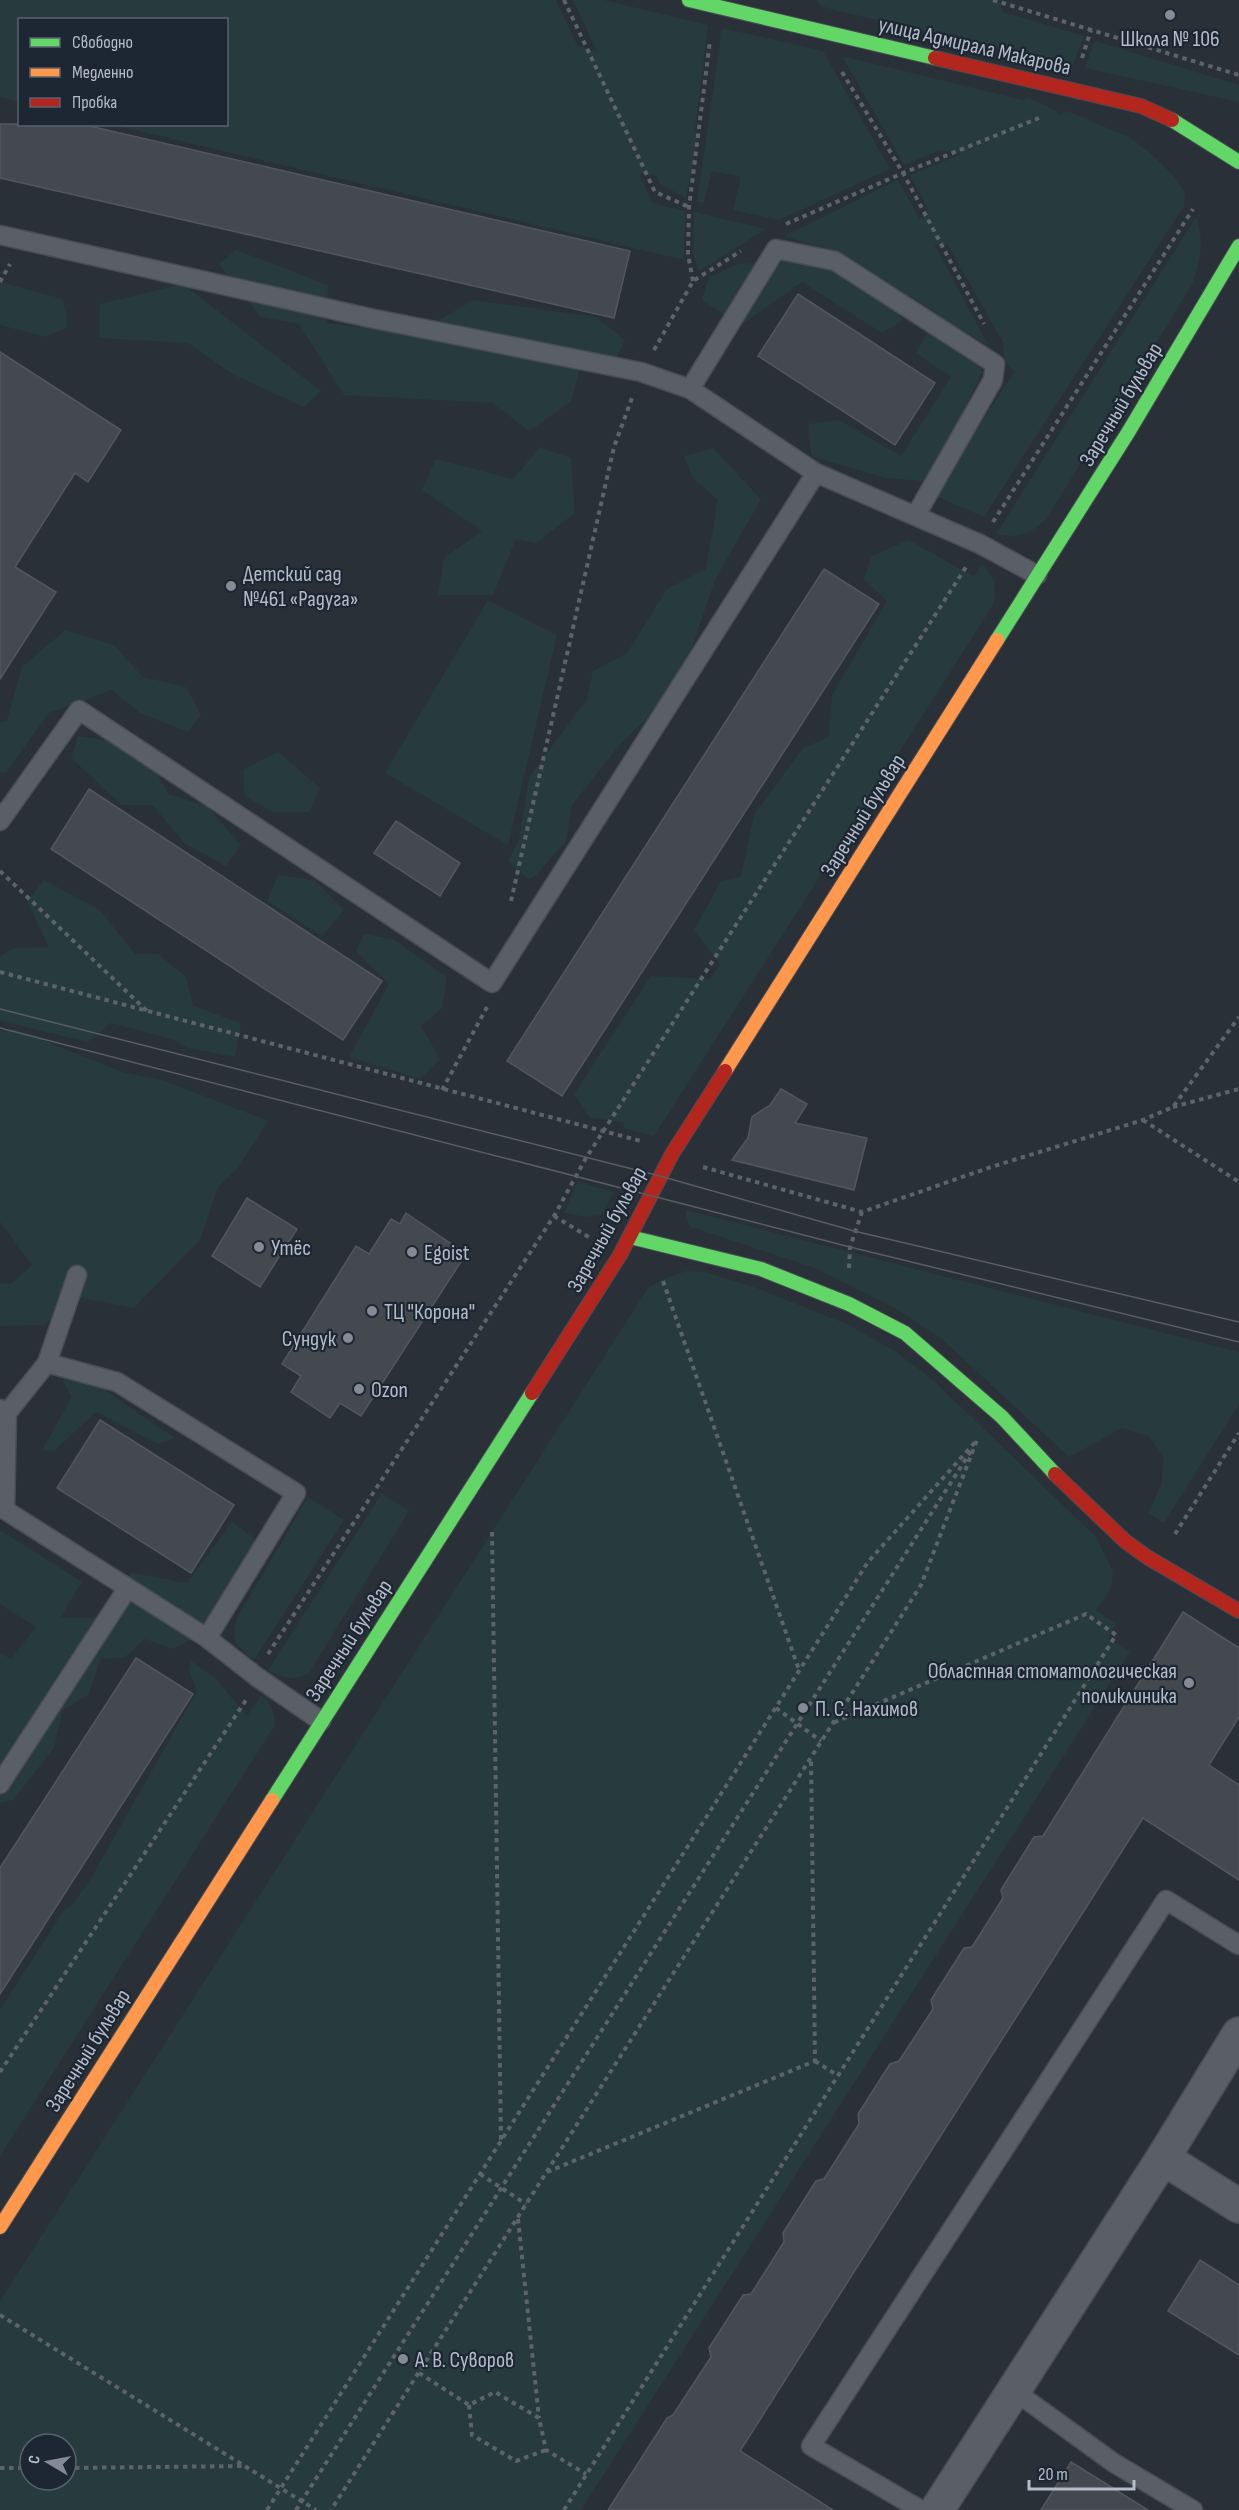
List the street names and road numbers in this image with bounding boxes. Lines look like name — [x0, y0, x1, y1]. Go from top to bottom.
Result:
street label: улица Адмирала Макарова — [876, 11, 1074, 82]
street label: Заречный бульвар — [1074, 338, 1169, 472]
street label: Заречный бульвар — [815, 749, 912, 882]
street label: Заречный бульвар — [562, 1162, 653, 1297]
street label: Заречный бульвар — [300, 1575, 399, 1707]
street label: Заречный бульвар — [40, 1984, 137, 2117]

